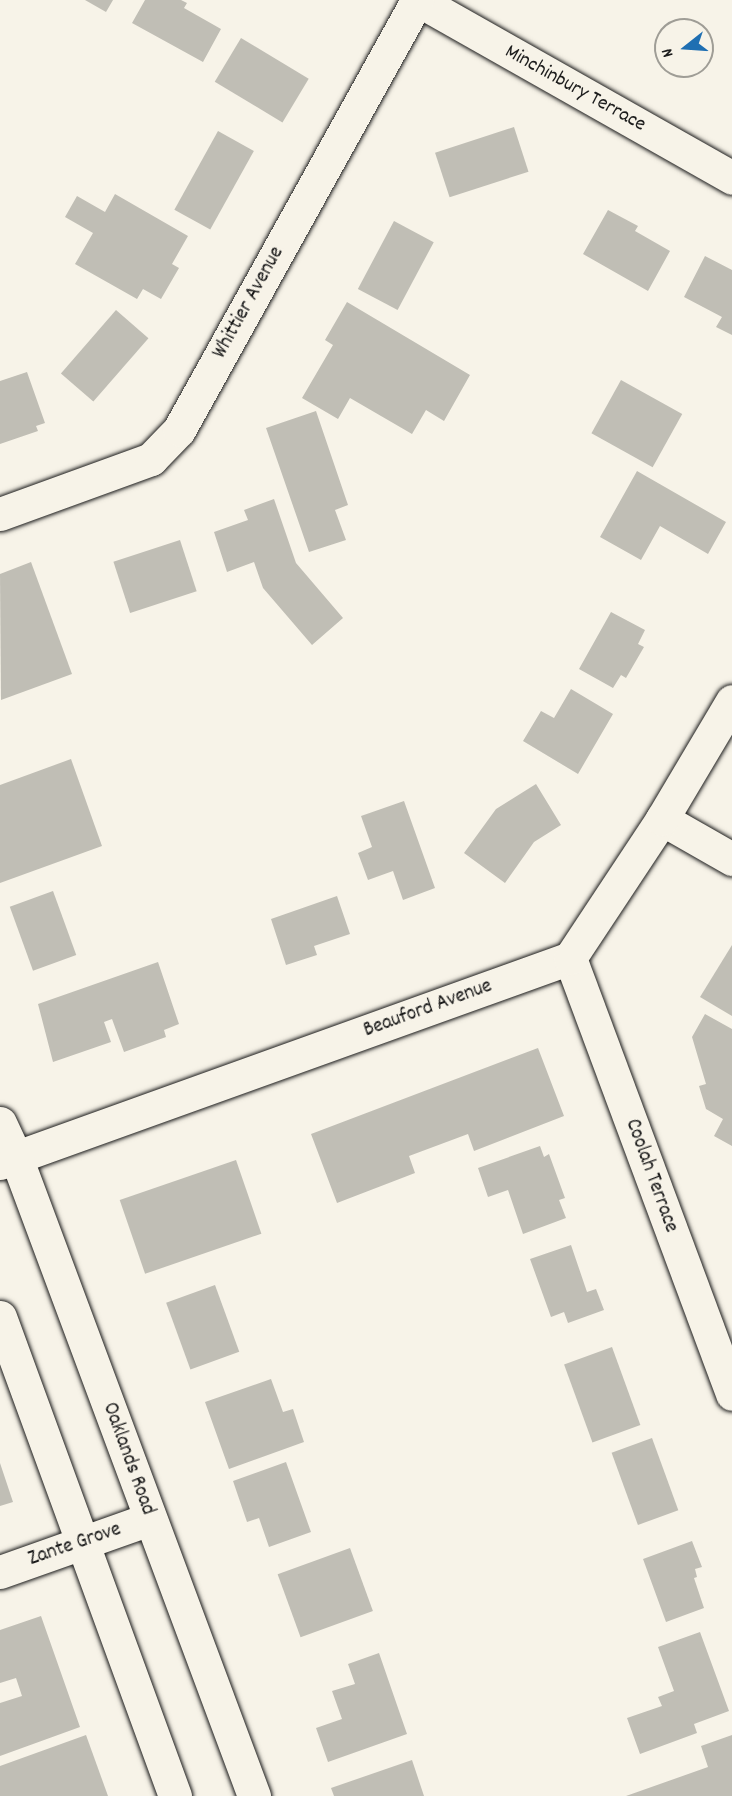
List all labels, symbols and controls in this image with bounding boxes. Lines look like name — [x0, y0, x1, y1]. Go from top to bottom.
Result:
north arrow — [654, 18, 714, 78]
street label: Minchinbury Terrace — [500, 40, 650, 138]
text: N — [656, 46, 680, 60]
street label: Whittier Avenue — [208, 243, 290, 363]
street label: Beauford Avenue — [360, 974, 496, 1044]
street label: Coolah Terrace — [619, 1116, 683, 1236]
street label: Oaklands Road — [96, 1399, 160, 1519]
street label: Zante Grove — [25, 1517, 125, 1573]

